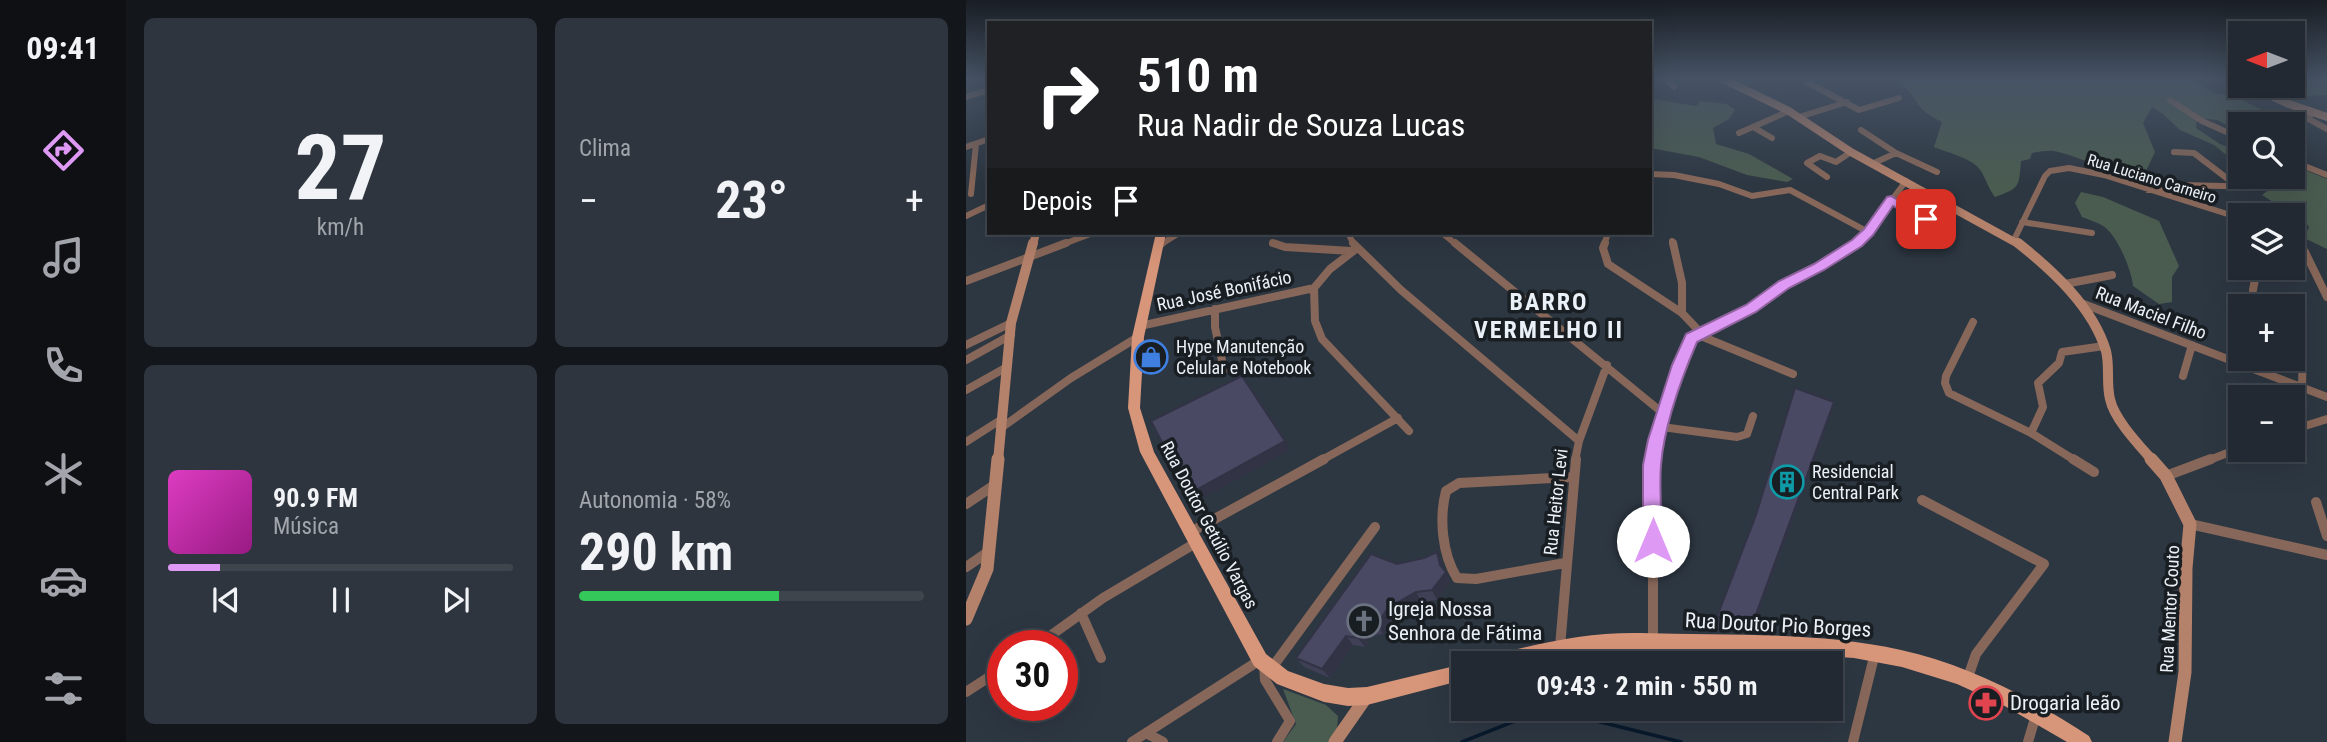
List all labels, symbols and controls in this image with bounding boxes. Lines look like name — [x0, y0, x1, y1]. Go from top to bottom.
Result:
north arrow — [2228, 21, 2305, 98]
map controls — [2228, 21, 2305, 462]
text: 09:41 — [26, 29, 100, 67]
text: 510 m — [1137, 47, 1259, 104]
icon: right — [1022, 49, 1113, 140]
text: Rua Nadir de Souza Lucas — [1137, 106, 1465, 144]
button: search — [2228, 112, 2305, 189]
text: 27 — [295, 115, 386, 221]
icon: directions — [39, 126, 88, 175]
text: Clima — [579, 135, 631, 162]
street label: Rua Luciano Carneiro — [2085, 150, 2219, 207]
text: 23° — [715, 170, 788, 231]
text: − — [579, 179, 598, 223]
text: + — [905, 179, 924, 223]
icon: arrive — [1107, 182, 1145, 220]
text: Depois — [1022, 186, 1093, 216]
pin — [1896, 189, 1956, 249]
icon: arrive — [1907, 200, 1945, 238]
button: layers — [2228, 203, 2305, 280]
text: km/h — [317, 214, 364, 241]
icon: music — [39, 233, 88, 282]
street label: Rua José Bonifácio — [1155, 266, 1293, 315]
street label: Rua Maciel Filho — [2093, 282, 2210, 343]
district label: BARRO VERMELHO II — [1474, 288, 1624, 344]
button: + — [2228, 294, 2305, 371]
place label: Hype Manutenção Celular e Notebook — [1176, 336, 1311, 378]
shop icon: Hype Manutenção Celular e Notebook — [1132, 338, 1170, 376]
icon: phone — [39, 341, 88, 390]
button: − — [2228, 385, 2305, 462]
street label: Rua Doutor Getúlio Vargas — [1156, 437, 1263, 612]
street label: Rua Heitor Levi — [1539, 448, 1572, 556]
icon: climate — [39, 449, 88, 498]
place label: Residencial Central Park — [1812, 461, 1899, 503]
building icon: Residencial Central Park — [1768, 463, 1806, 501]
text: 90.9 FM — [273, 483, 358, 513]
text: Autonomia · 58% — [579, 487, 731, 514]
position arrow — [1616, 504, 1690, 578]
text: Música — [273, 513, 339, 540]
text: 290 km — [579, 522, 733, 583]
street label: Rua Mentor Couto — [2156, 545, 2183, 673]
icon: car — [39, 556, 88, 605]
icon: previous — [207, 581, 245, 619]
icon: pause — [322, 581, 360, 619]
icon: next — [437, 581, 475, 619]
place label: Igreja Nossa Senhora de Fátima — [1388, 597, 1542, 645]
church icon: Igreja Nossa Senhora de Fátima — [1345, 602, 1383, 640]
street label: Rua Doutor Pio Borges — [1684, 608, 1872, 642]
speed limit sign: 30 — [987, 630, 1078, 721]
icon: filters — [39, 664, 88, 713]
text: 09:43 · 2 min · 550 m — [1537, 671, 1757, 701]
pharmacy icon: Drogaria leão — [1967, 684, 2005, 722]
place label: Drogaria leão — [2010, 691, 2121, 715]

